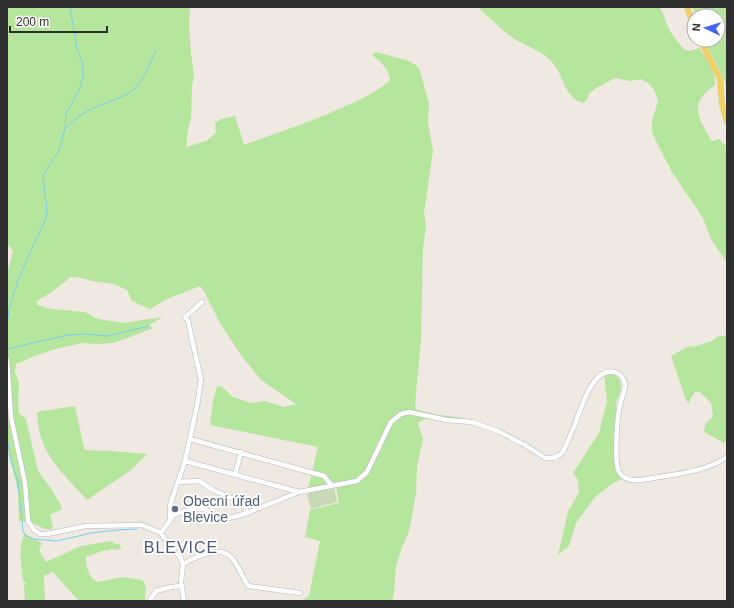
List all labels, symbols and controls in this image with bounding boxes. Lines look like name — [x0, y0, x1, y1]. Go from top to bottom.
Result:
scale bar — [10, 8, 107, 34]
north arrow — [686, 8, 726, 48]
text: 200 m — [16, 15, 49, 29]
text: N — [690, 23, 702, 32]
place label: Obecní úřad Blevice — [183, 493, 260, 525]
marker: Obecní úřad Blevice — [170, 504, 180, 514]
district label: BLEVICE — [144, 539, 218, 556]

